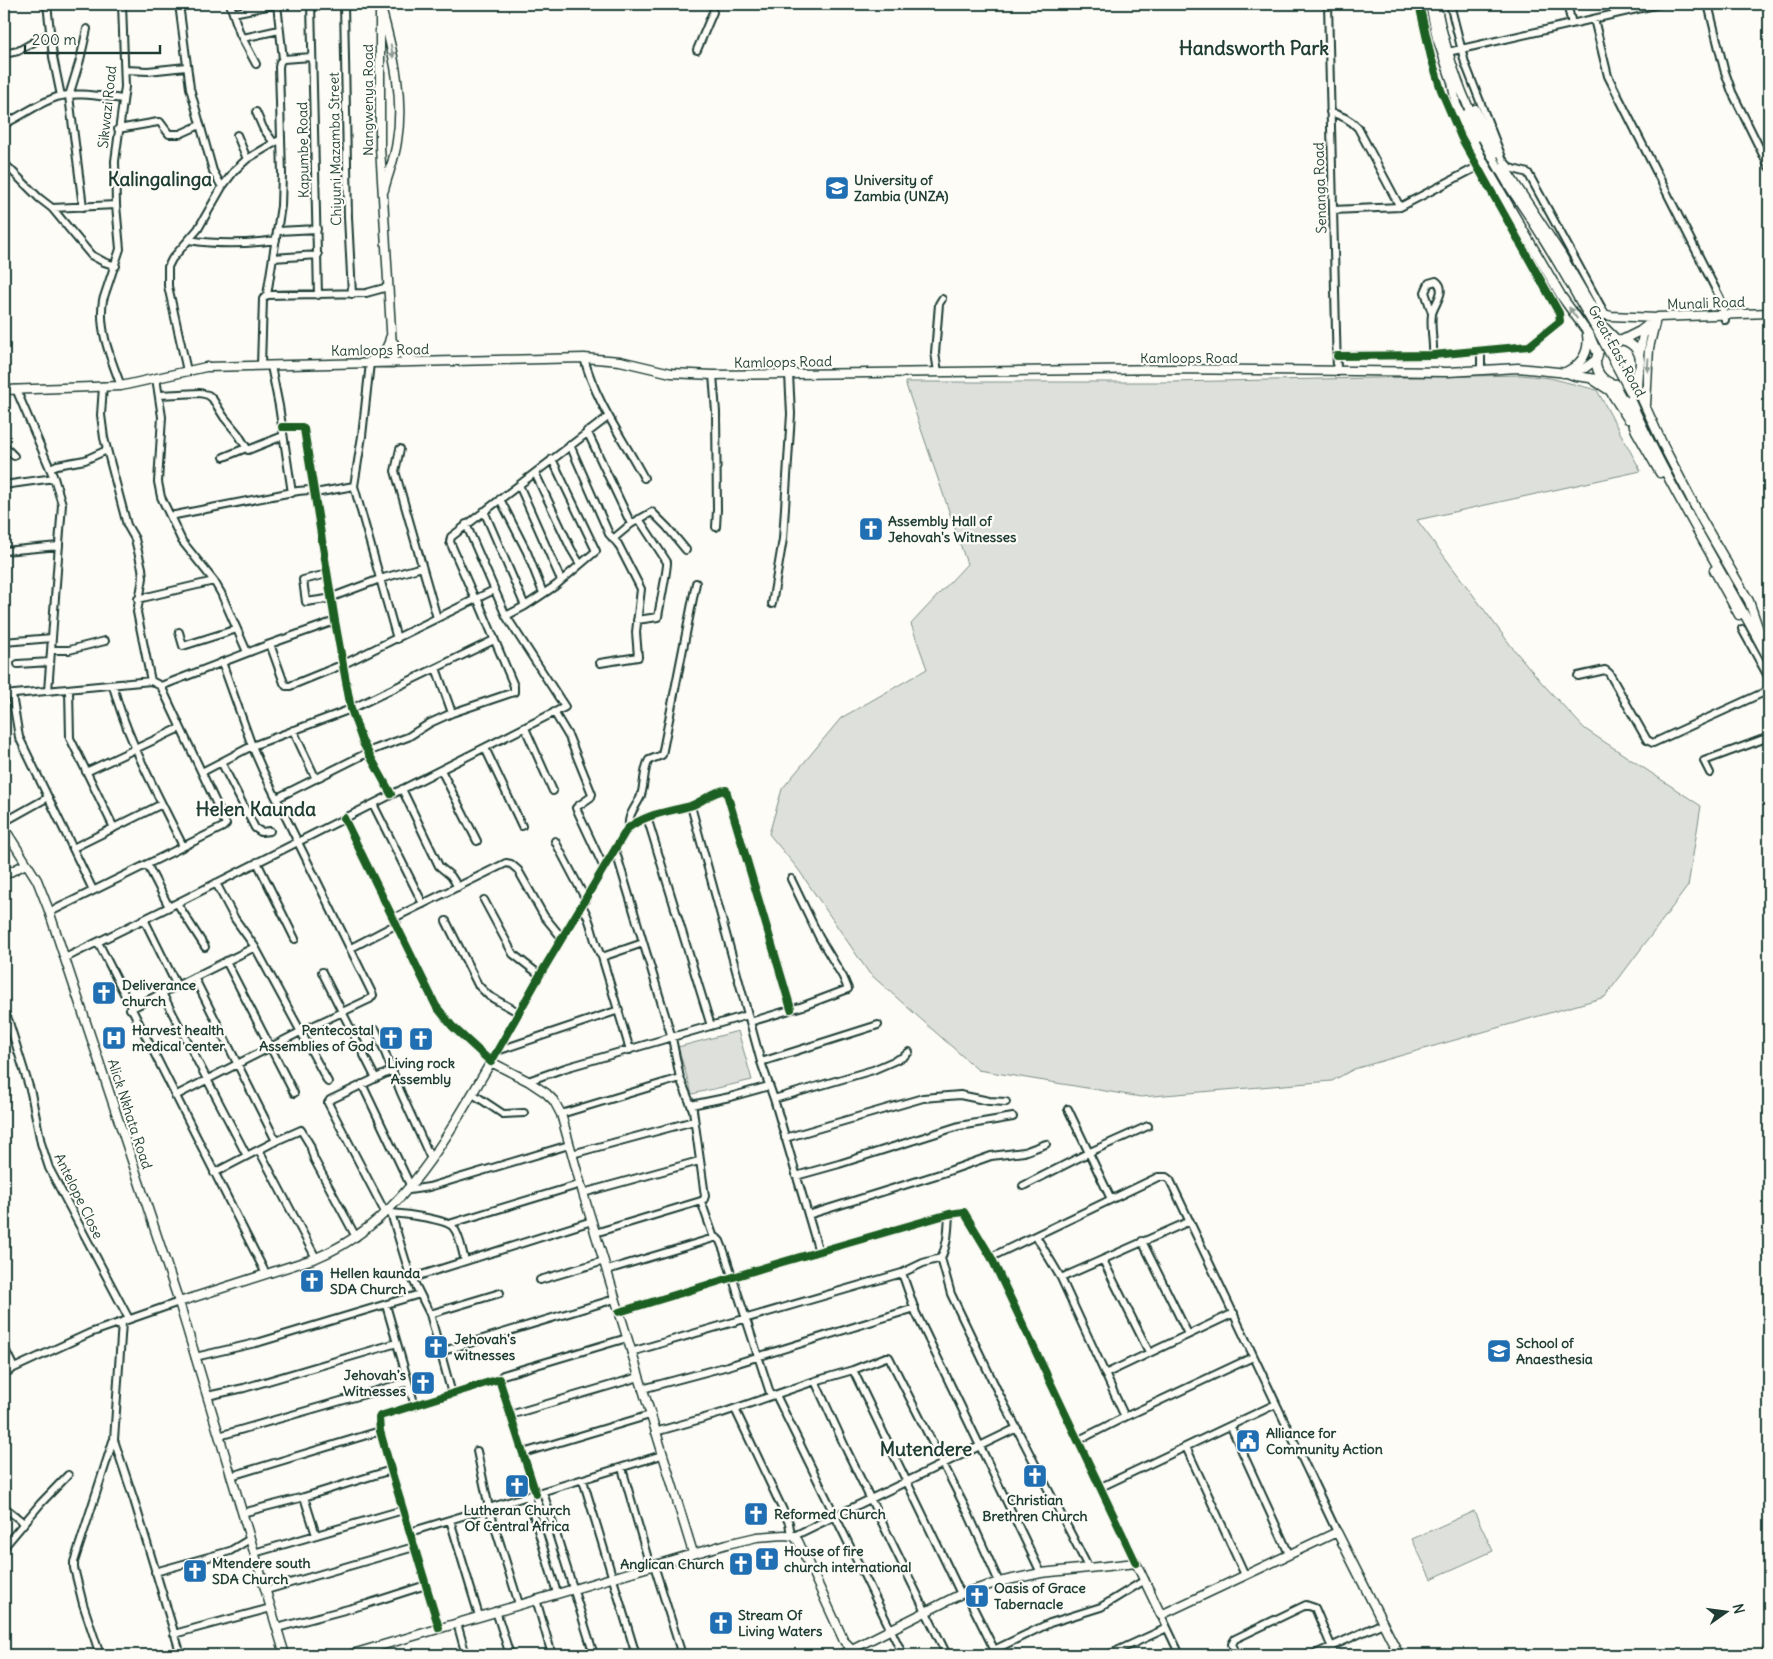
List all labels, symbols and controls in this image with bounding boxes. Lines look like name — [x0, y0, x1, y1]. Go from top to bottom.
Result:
scale bar — [25, 22, 160, 54]
text: 200 m — [32, 30, 77, 49]
district label: Handsworth Park — [1179, 36, 1329, 60]
one-way arrow — [388, 43, 396, 59]
street label: Nangwenya Road — [359, 44, 377, 156]
street label: Sikwazi Road — [94, 65, 120, 149]
street label: Chiyuni Mazamba Street — [325, 72, 345, 226]
street label: Kapumbe Road — [293, 102, 313, 198]
street label: Senanga Road — [1309, 142, 1331, 234]
district label: Kalingalinga — [108, 167, 212, 191]
place label: University of Zambia (UNZA) — [854, 171, 949, 205]
school or university icon: University of Zambia (UNZA) — [824, 175, 850, 201]
street label: Munali Road — [1667, 293, 1745, 313]
street label: Great East Road — [1584, 302, 1650, 400]
one-way arrow — [1568, 306, 1578, 320]
street label: Kamloops Road — [331, 340, 429, 360]
street label: Kamloops Road — [1140, 349, 1238, 367]
street label: Kamloops Road — [734, 352, 832, 372]
one-way arrow — [1644, 357, 1652, 373]
place label: Assembly Hall of Jehovah's Witnesses — [888, 512, 1017, 546]
church icon: Assembly Hall of Jehovah's Witnesses — [858, 516, 884, 542]
district label: Helen Kaunda — [196, 797, 316, 821]
place label: Deliverance church — [122, 976, 197, 1010]
church icon: Deliverance church — [91, 980, 117, 1006]
place label: Harvest health medical center — [132, 1021, 225, 1055]
place label: Pentecostal Assemblies of God — [259, 1021, 375, 1055]
hospital icon: Harvest health medical center — [101, 1025, 127, 1051]
church icon: Pentecostal Assemblies of God — [378, 1025, 404, 1051]
church icon: Living rock Assembly — [408, 1026, 434, 1052]
place label: Living rock Assembly — [387, 1054, 455, 1088]
street label: Alick Nkhata Road — [104, 1057, 156, 1171]
street label: Antelope Close — [51, 1150, 107, 1242]
place label: Hellen kaunda SDA Church — [330, 1264, 420, 1298]
church icon: Hellen kaunda SDA Church — [299, 1268, 325, 1294]
place label: Jehovah's witnesses — [454, 1330, 517, 1364]
church icon: Jehovah's witnesses — [423, 1334, 449, 1360]
place label: School of Anaesthesia — [1516, 1334, 1593, 1368]
school or university icon: School of Anaesthesia — [1486, 1338, 1512, 1364]
place label: Jehovah's Witnesses — [343, 1366, 407, 1400]
church icon: Jehovah's Witnesses — [410, 1370, 436, 1396]
place label: Alliance for Community Action — [1266, 1424, 1383, 1458]
public building icon: Alliance for Community Action — [1235, 1428, 1261, 1454]
district label: Mutendere — [880, 1437, 972, 1461]
church icon: Christian Brethren Church — [1022, 1463, 1048, 1489]
church icon: Lutheran Church Of Central Africa — [504, 1473, 530, 1499]
place label: Christian Brethren Church — [982, 1491, 1088, 1525]
place label: Lutheran Church Of Central Africa — [463, 1501, 571, 1535]
church icon: Reformed Church — [743, 1501, 769, 1527]
place label: Reformed Church — [774, 1505, 886, 1523]
place label: House of fire church international — [784, 1542, 911, 1576]
church icon: House of fire church international — [754, 1546, 780, 1572]
church icon: Anglican Church — [728, 1551, 754, 1577]
place label: Mtendere south SDA Church — [212, 1554, 311, 1588]
place label: Anglican Church — [620, 1555, 724, 1573]
church icon: Mtendere south SDA Church — [182, 1558, 208, 1584]
place label: Oasis of Grace Tabernacle — [994, 1579, 1086, 1613]
church icon: Oasis of Grace Tabernacle — [964, 1583, 990, 1609]
north arrow — [1700, 1586, 1750, 1636]
text: N — [1729, 1602, 1749, 1616]
place label: Stream Of Living Waters — [738, 1606, 823, 1640]
church icon: Stream Of Living Waters — [708, 1610, 734, 1636]

